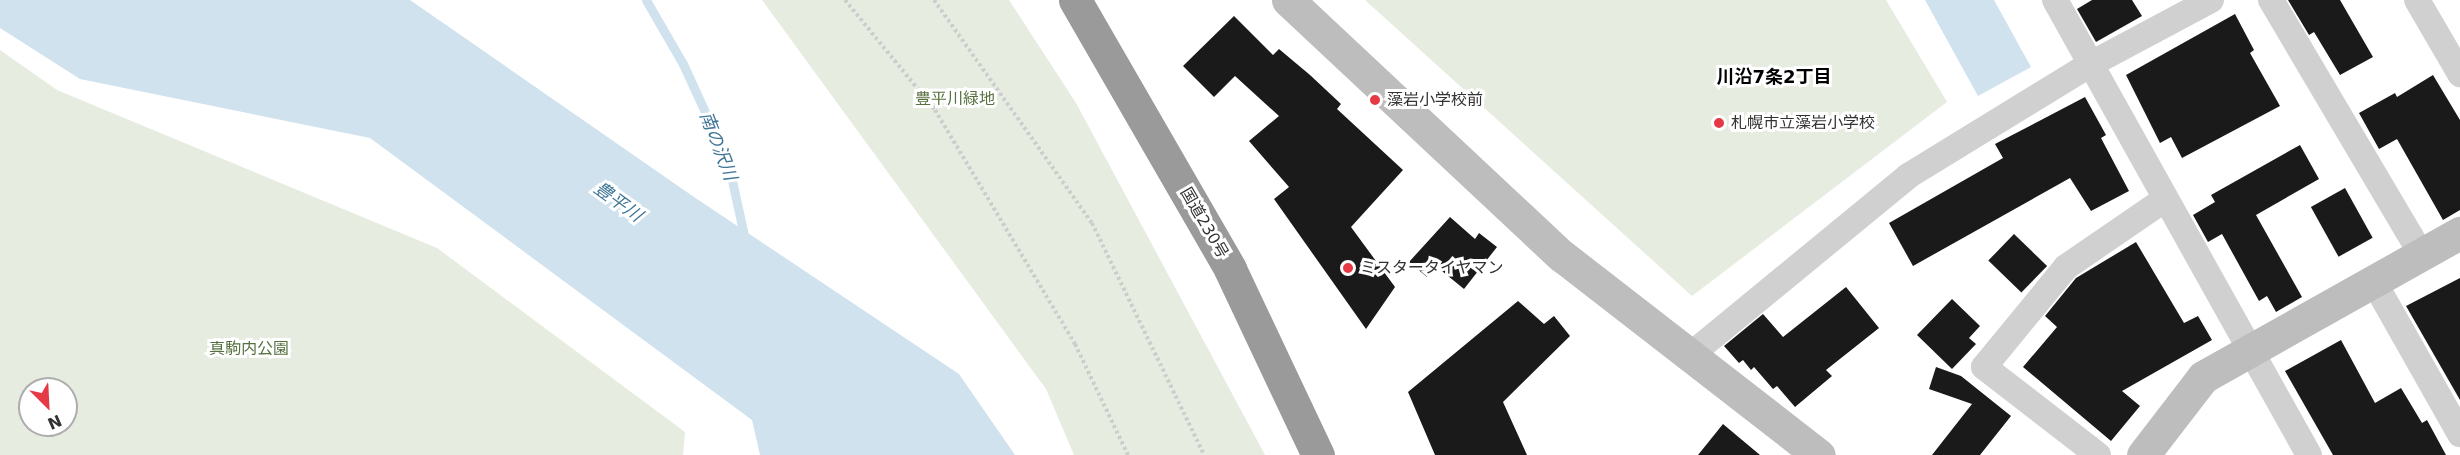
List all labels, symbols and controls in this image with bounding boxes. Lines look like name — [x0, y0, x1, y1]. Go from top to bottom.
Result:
district label: 川沿7条2丁目 — [1716, 66, 1832, 88]
park label: 豊平川緑地 — [915, 89, 995, 109]
place label: 藻岩小学校前 — [1387, 90, 1483, 110]
marker: 藻岩小学校前 — [1368, 93, 1382, 107]
water label: 南の沢川 — [695, 109, 741, 183]
place label: 札幌市立藻岩小学校 — [1731, 113, 1875, 133]
marker: 札幌市立藻岩小学校 — [1712, 116, 1726, 130]
water label: 豊平川 — [590, 177, 646, 227]
street label: 国道230号 — [1176, 184, 1232, 262]
place label: ミスタータイヤマン — [1360, 258, 1504, 278]
marker: ミスタータイヤマン — [1341, 261, 1355, 275]
park label: 真駒内公園 — [209, 339, 289, 359]
north arrow — [18, 377, 78, 437]
text: N — [45, 411, 65, 433]

